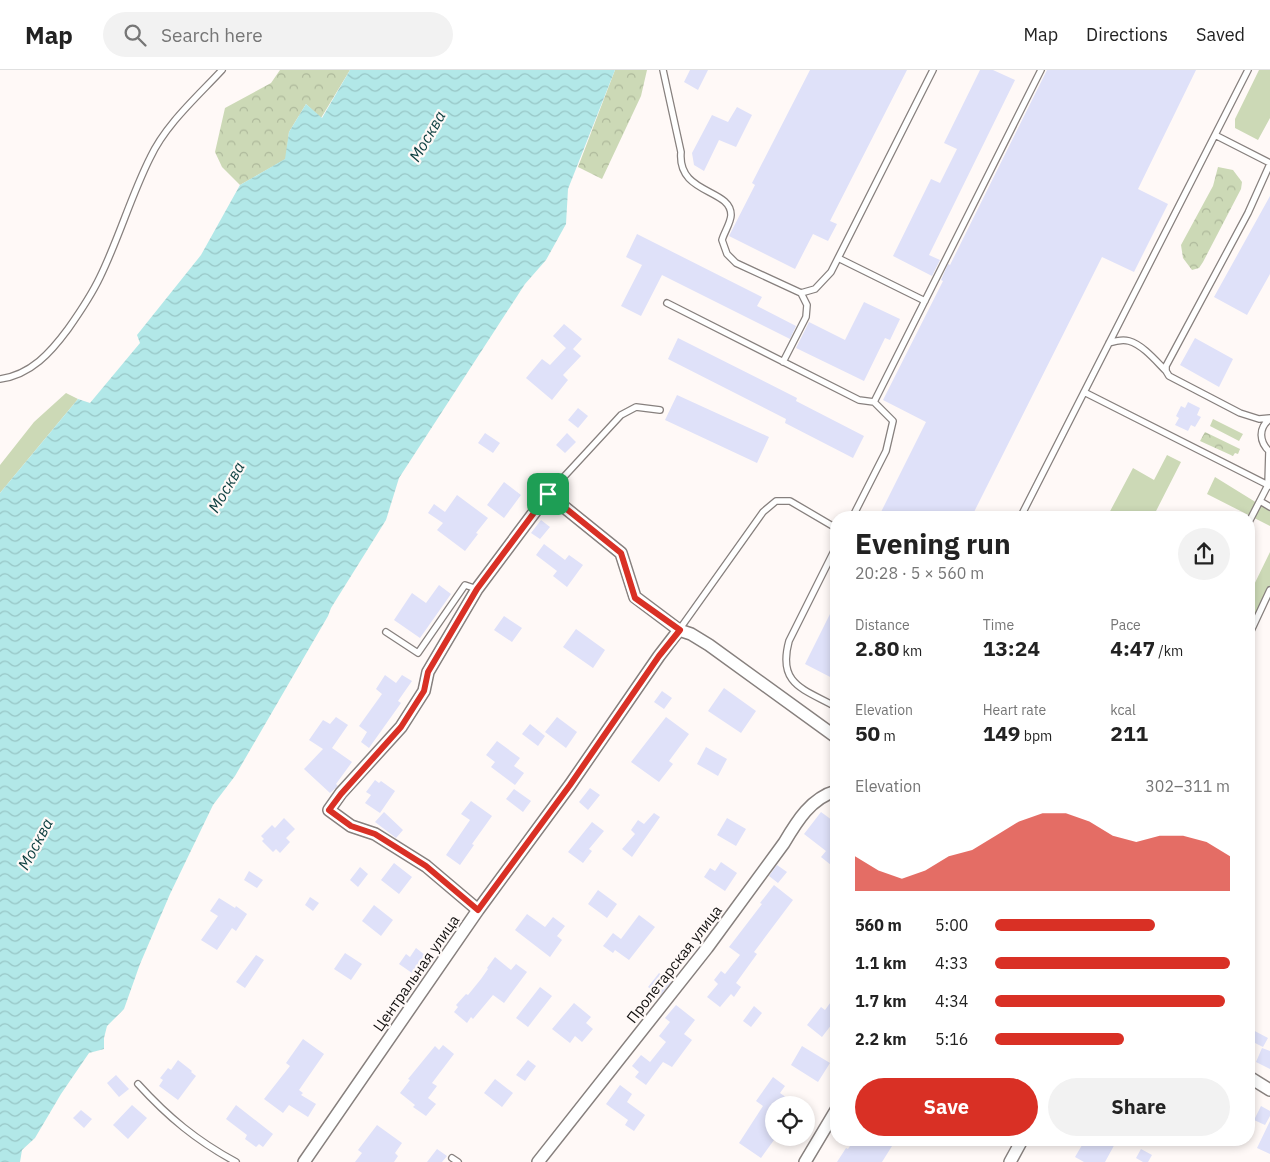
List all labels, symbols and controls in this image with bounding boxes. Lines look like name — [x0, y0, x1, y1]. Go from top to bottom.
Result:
search box — [103, 12, 453, 57]
text: Map — [25, 19, 73, 51]
icon: search — [121, 21, 149, 49]
text: Search here — [161, 23, 263, 47]
text: Map — [1023, 23, 1058, 46]
text: Directions — [1086, 23, 1168, 46]
text: Saved — [1196, 23, 1245, 46]
water label: Москва — [404, 107, 450, 165]
water label: Москва — [203, 458, 249, 516]
pin — [527, 473, 569, 515]
icon: arrive — [534, 480, 562, 508]
text: Evening run — [855, 525, 1011, 562]
button: share — [1178, 528, 1230, 580]
text: 20:28 · 5 × 560 m — [855, 563, 984, 583]
text: Distance — [855, 616, 910, 634]
text: Time — [983, 616, 1014, 634]
text: Pace — [1110, 616, 1141, 634]
text: 2.80 — [855, 634, 899, 662]
text: 13:24 — [983, 634, 1040, 662]
text: 4:47 — [1110, 634, 1155, 662]
text: km — [899, 642, 922, 660]
text: /km — [1155, 642, 1183, 660]
text: Elevation — [855, 701, 913, 719]
text: Heart rate — [983, 701, 1046, 719]
text: kcal — [1110, 701, 1136, 719]
text: 50 — [855, 719, 880, 747]
text: 149 — [983, 719, 1020, 747]
text: 211 — [1110, 719, 1148, 747]
text: m — [880, 727, 896, 745]
text: bpm — [1020, 727, 1052, 745]
text: Elevation — [855, 776, 921, 796]
text: 302–311 m — [1145, 776, 1230, 796]
water label: Москва — [13, 815, 57, 873]
street label: Пролетарская улица — [622, 901, 726, 1027]
street label: Центральная улица — [369, 911, 463, 1035]
text: 560 m — [855, 915, 902, 935]
text: 5:00 — [935, 915, 968, 935]
text: 1.1 km — [855, 953, 906, 973]
text: 4:33 — [935, 953, 968, 973]
text: 1.7 km — [855, 991, 906, 1011]
text: 4:34 — [935, 991, 968, 1011]
text: 2.2 km — [855, 1029, 906, 1049]
text: 5:16 — [935, 1029, 968, 1049]
button: Save — [855, 1078, 1038, 1136]
button: Share — [1048, 1078, 1230, 1136]
map controls — [765, 1096, 815, 1146]
button: locate — [765, 1096, 815, 1146]

